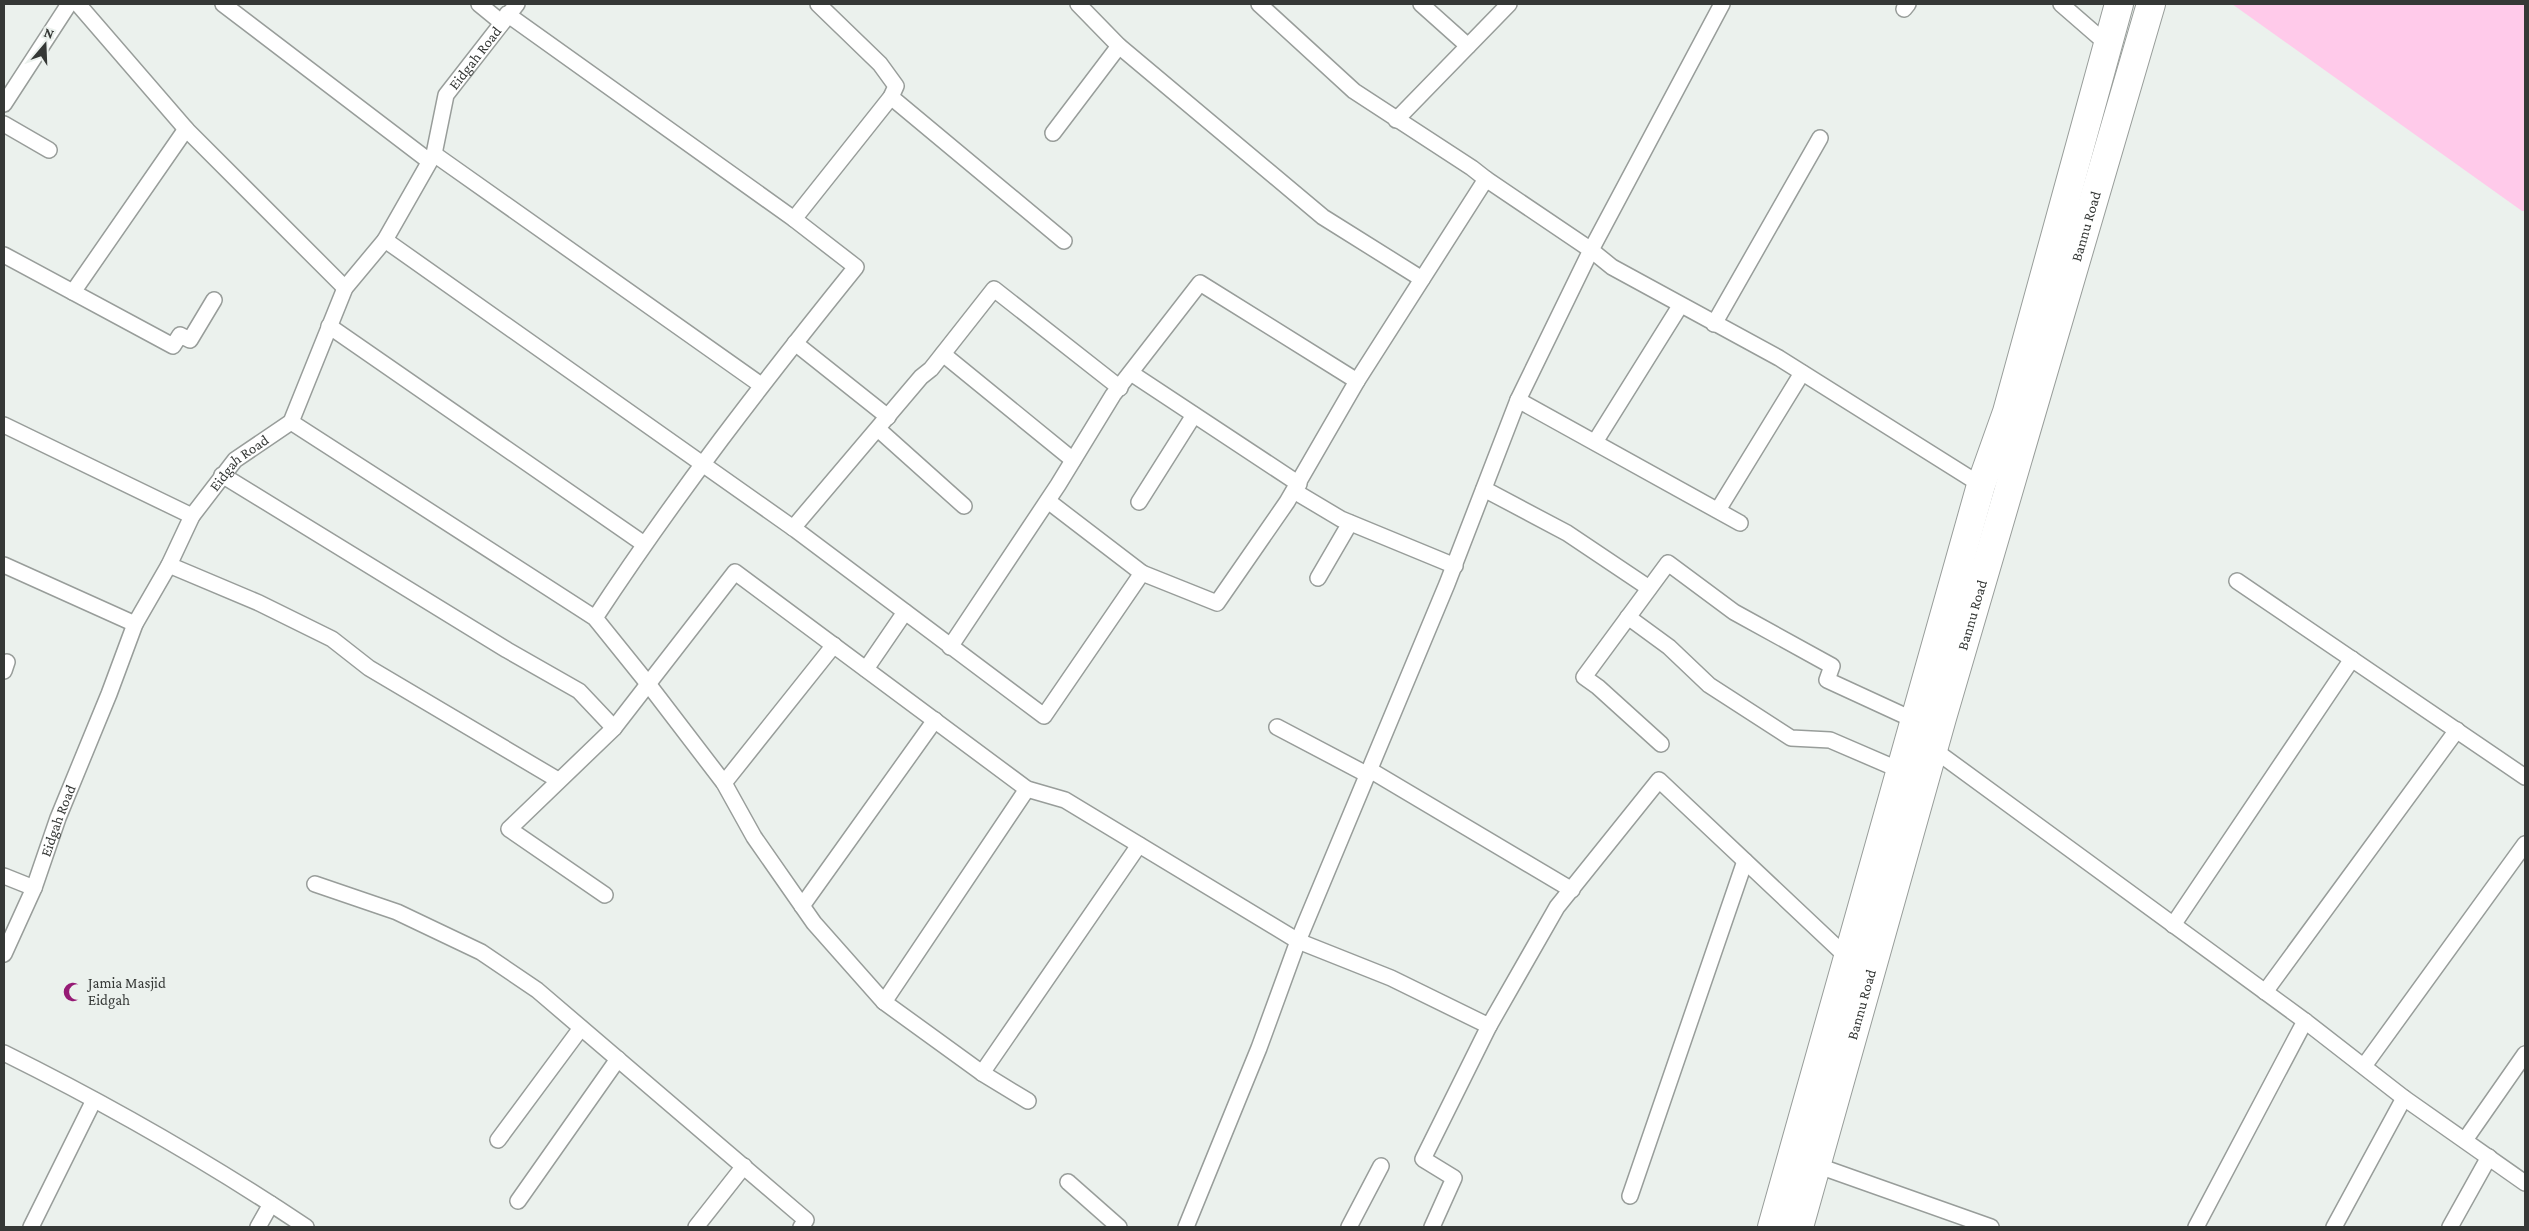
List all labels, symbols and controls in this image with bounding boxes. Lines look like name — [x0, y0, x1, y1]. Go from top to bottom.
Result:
north arrow — [20, 20, 70, 70]
street label: Eidgah Road — [445, 23, 505, 93]
text: N — [42, 24, 57, 42]
street label: Bannu Road — [2068, 189, 2104, 263]
street label: Eidgah Road — [206, 432, 272, 494]
street label: Bannu Road — [1954, 578, 1990, 652]
street label: Eidgah Road — [37, 782, 79, 859]
street label: Bannu Road — [1844, 967, 1879, 1042]
place label: Jamia Masjid Eidgah — [86, 975, 166, 1009]
mosque icon: Jamia Masjid Eidgah — [62, 981, 84, 1003]

